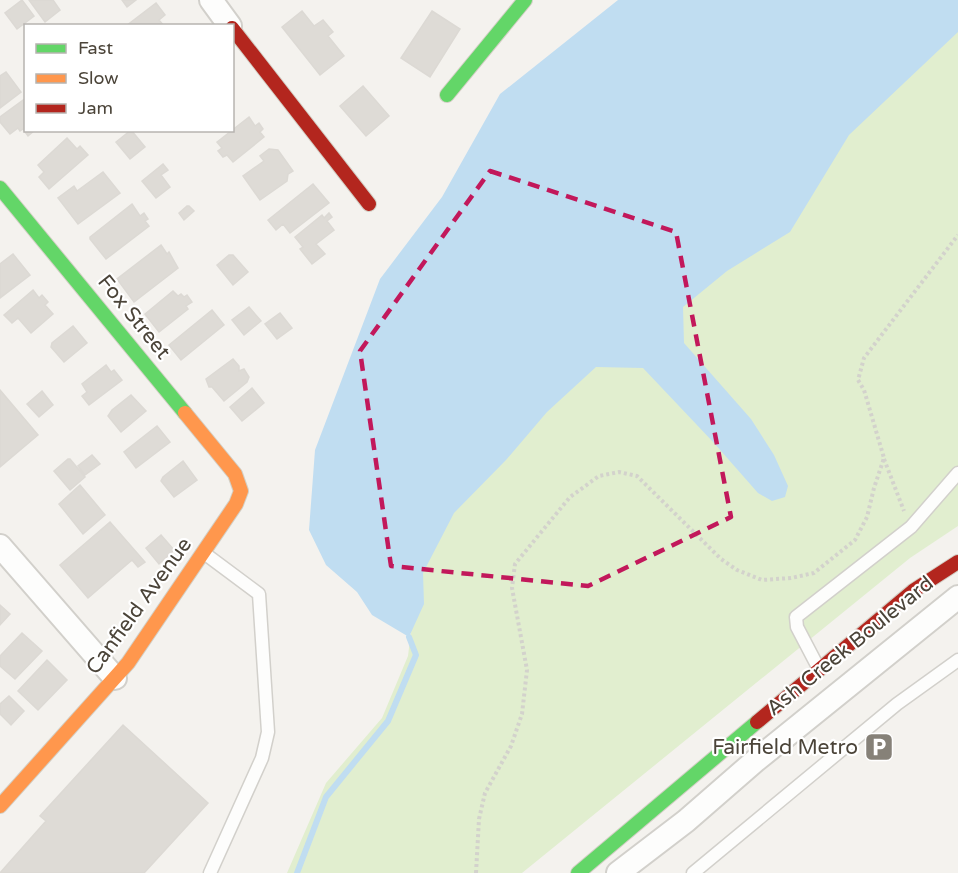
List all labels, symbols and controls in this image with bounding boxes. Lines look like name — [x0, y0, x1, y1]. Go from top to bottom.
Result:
legend — [24, 24, 234, 132]
text: Fast — [78, 37, 113, 59]
text: Slow — [78, 67, 119, 89]
text: Jam — [78, 97, 113, 119]
street label: Fox Street — [92, 270, 176, 364]
street label: Canfield Avenue — [81, 533, 197, 679]
street label: Ash Creek Boulevard — [761, 571, 939, 721]
parking icon: Fairfield Metro — [863, 731, 895, 763]
place label: Fairfield Metro — [712, 735, 858, 760]

